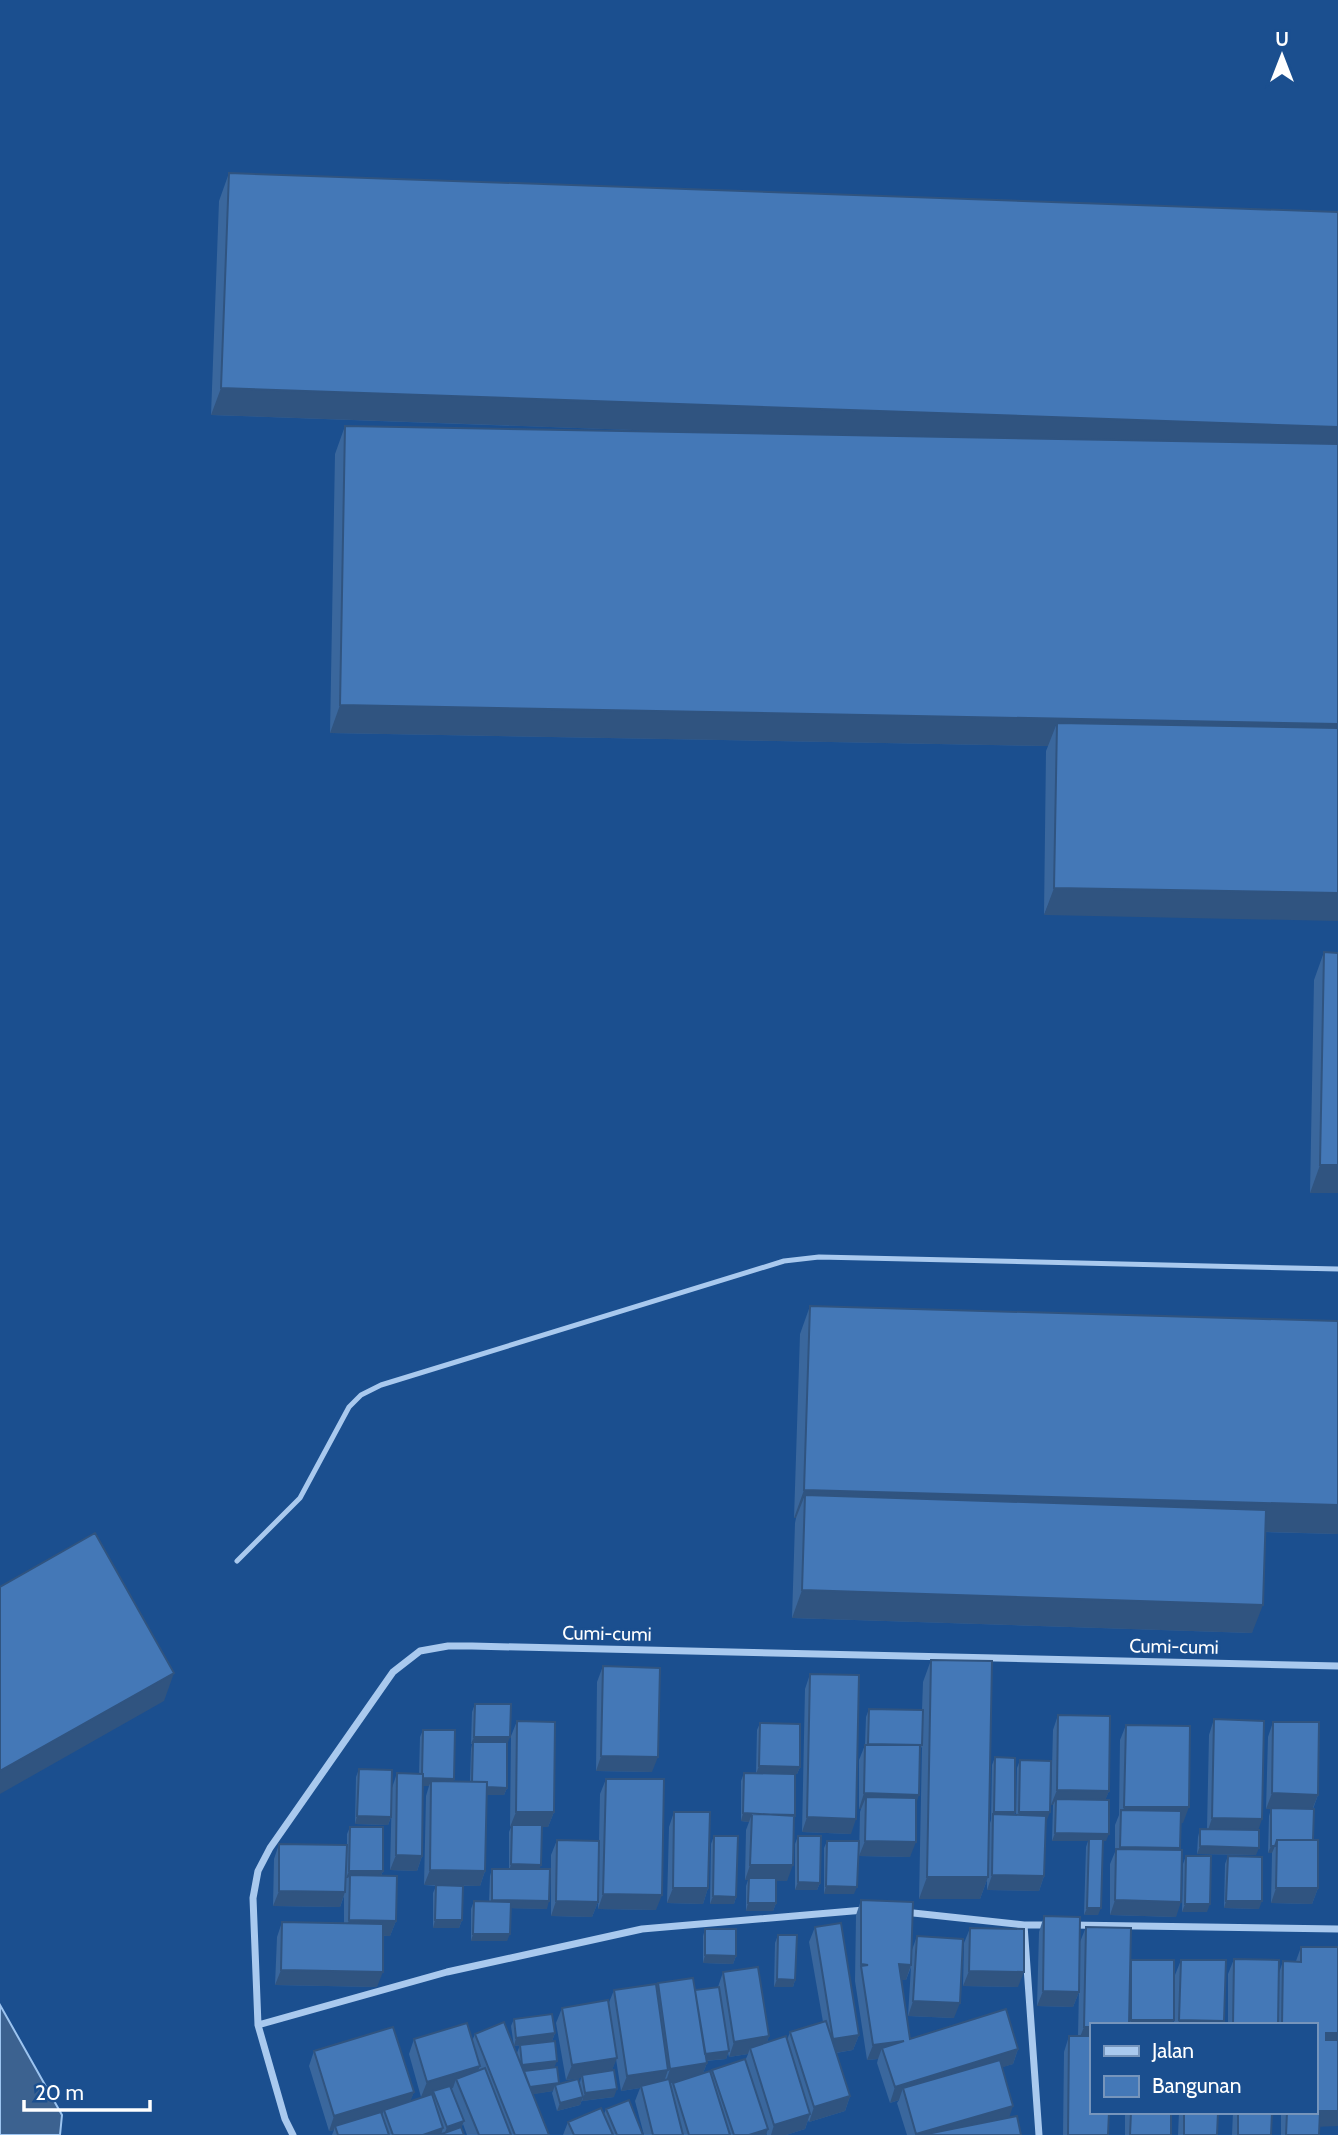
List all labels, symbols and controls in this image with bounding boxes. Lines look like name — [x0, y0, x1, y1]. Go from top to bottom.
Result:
north arrow — [1247, 21, 1317, 91]
text: U — [1275, 28, 1289, 51]
street label: Cumi-cumi — [562, 1621, 652, 1646]
street label: Cumi-cumi — [1129, 1634, 1219, 1659]
legend — [1090, 2023, 1317, 2114]
text: Jalan — [1151, 2038, 1194, 2063]
scale bar — [24, 2068, 150, 2112]
text: Bangunan — [1152, 2073, 1241, 2098]
text: 20 m — [35, 2080, 84, 2105]

